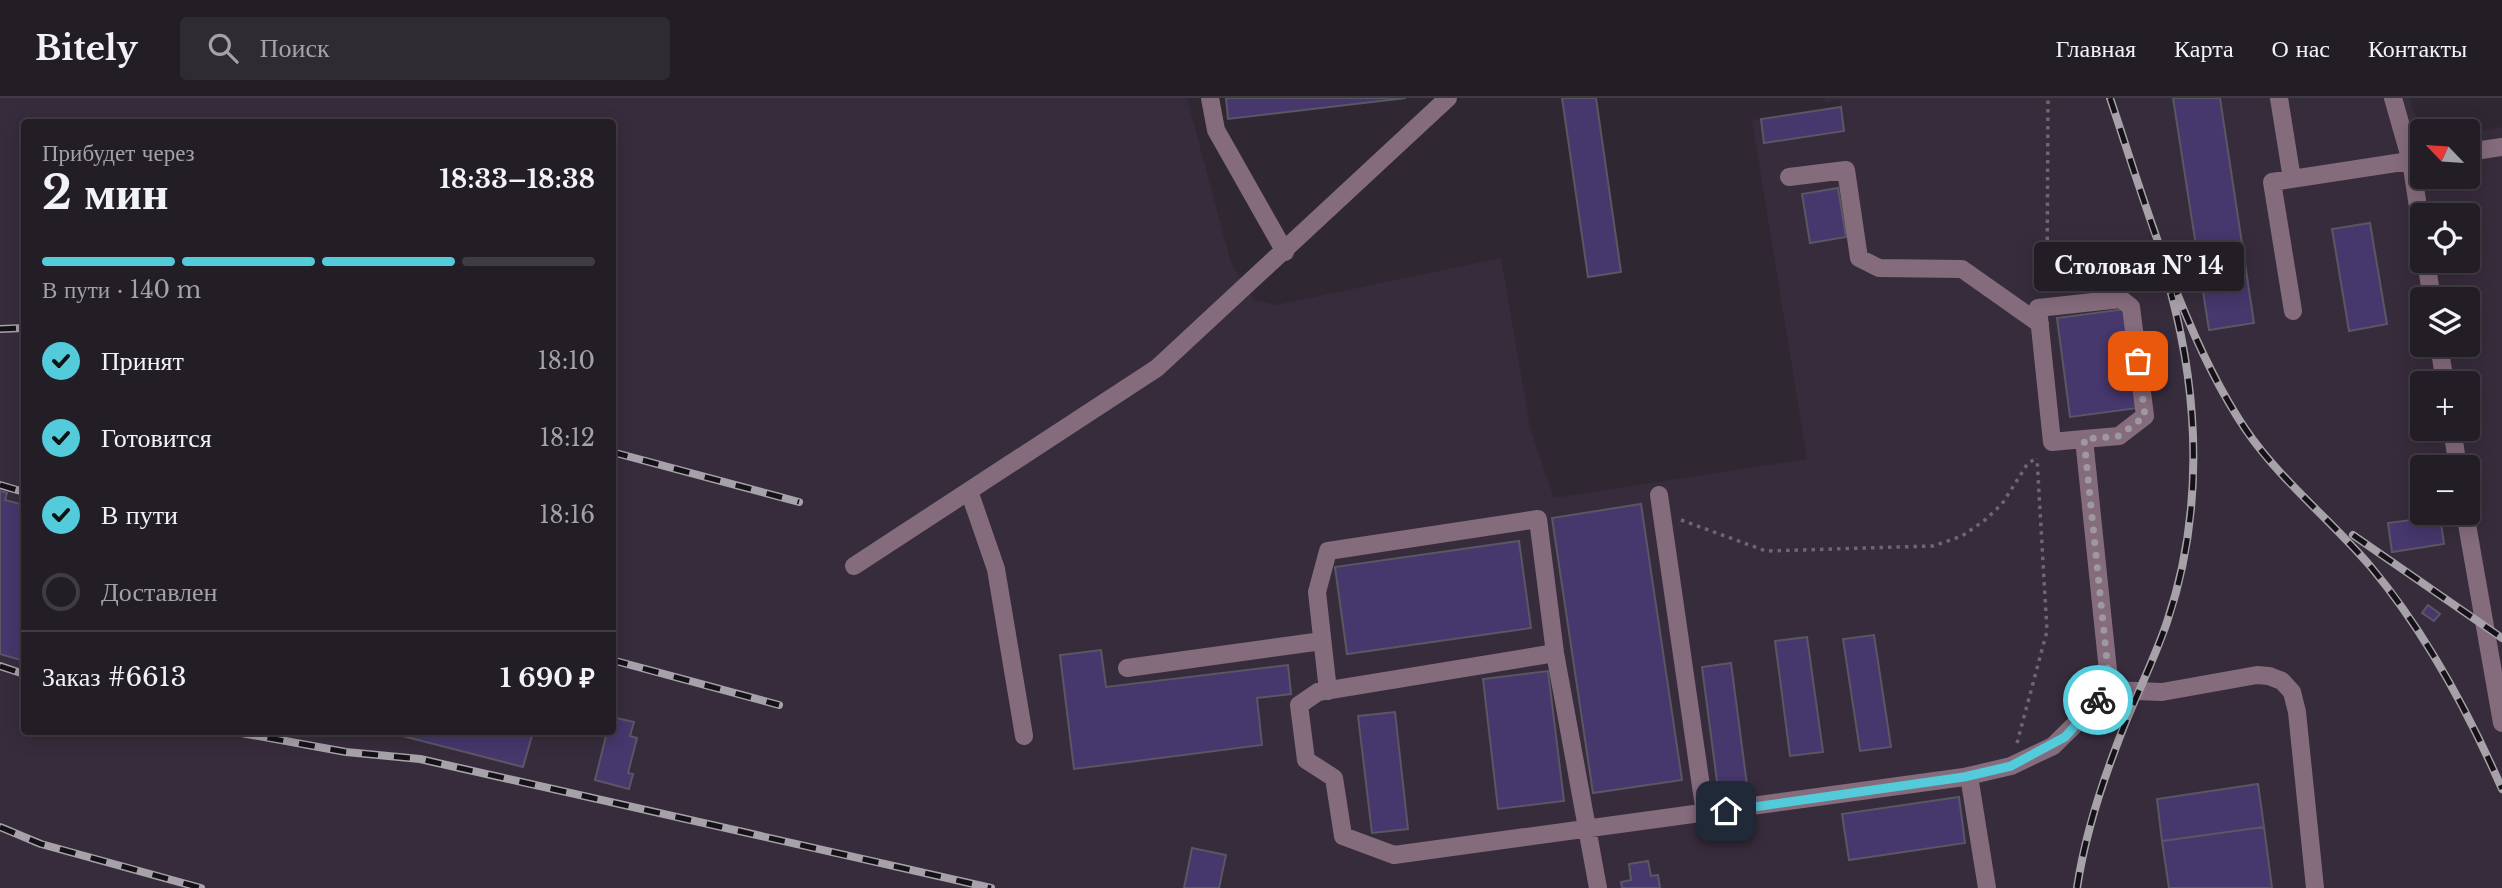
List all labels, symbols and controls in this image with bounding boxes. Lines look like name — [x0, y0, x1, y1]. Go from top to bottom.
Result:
search box — [180, 17, 670, 80]
text: Bitely — [35, 28, 138, 69]
icon: search — [204, 29, 242, 67]
text: Поиск — [260, 32, 330, 64]
text: Главная — [2056, 34, 2136, 63]
text: Карта — [2174, 34, 2234, 63]
text: О нас — [2272, 34, 2330, 63]
text: Контакты — [2368, 34, 2467, 63]
north arrow — [2410, 119, 2480, 189]
map controls — [2410, 119, 2480, 525]
text: Прибудет через — [42, 139, 195, 167]
text: 18:33–18:38 — [439, 163, 595, 195]
text: 2 мин — [42, 164, 169, 221]
button: locate — [2410, 203, 2480, 273]
callout: Cтоловая № 14 — [2033, 242, 2243, 291]
text: Cтоловая № 14 — [2054, 252, 2224, 280]
text: В пути · 140 m — [42, 276, 201, 304]
button: layers — [2410, 287, 2480, 357]
pin — [2108, 331, 2168, 391]
icon: check — [42, 342, 80, 380]
icon: bag — [2119, 342, 2157, 380]
text: Принят — [101, 345, 184, 377]
text: 18:10 — [538, 347, 595, 375]
button: + — [2410, 371, 2480, 441]
icon: check — [42, 419, 80, 457]
text: Готовится — [101, 422, 212, 454]
text: 18:12 — [540, 424, 595, 452]
button: − — [2410, 455, 2480, 525]
icon: check — [42, 496, 80, 534]
text: В пути — [101, 499, 178, 531]
text: 18:16 — [539, 501, 595, 529]
text: Доставлен — [101, 576, 218, 608]
text: Заказ #6613 — [42, 661, 186, 693]
text: 1 690 ₽ — [500, 662, 595, 694]
courier — [2063, 665, 2133, 735]
icon: bike — [2079, 681, 2117, 719]
pin — [1696, 781, 1756, 841]
icon: home — [1707, 792, 1745, 830]

